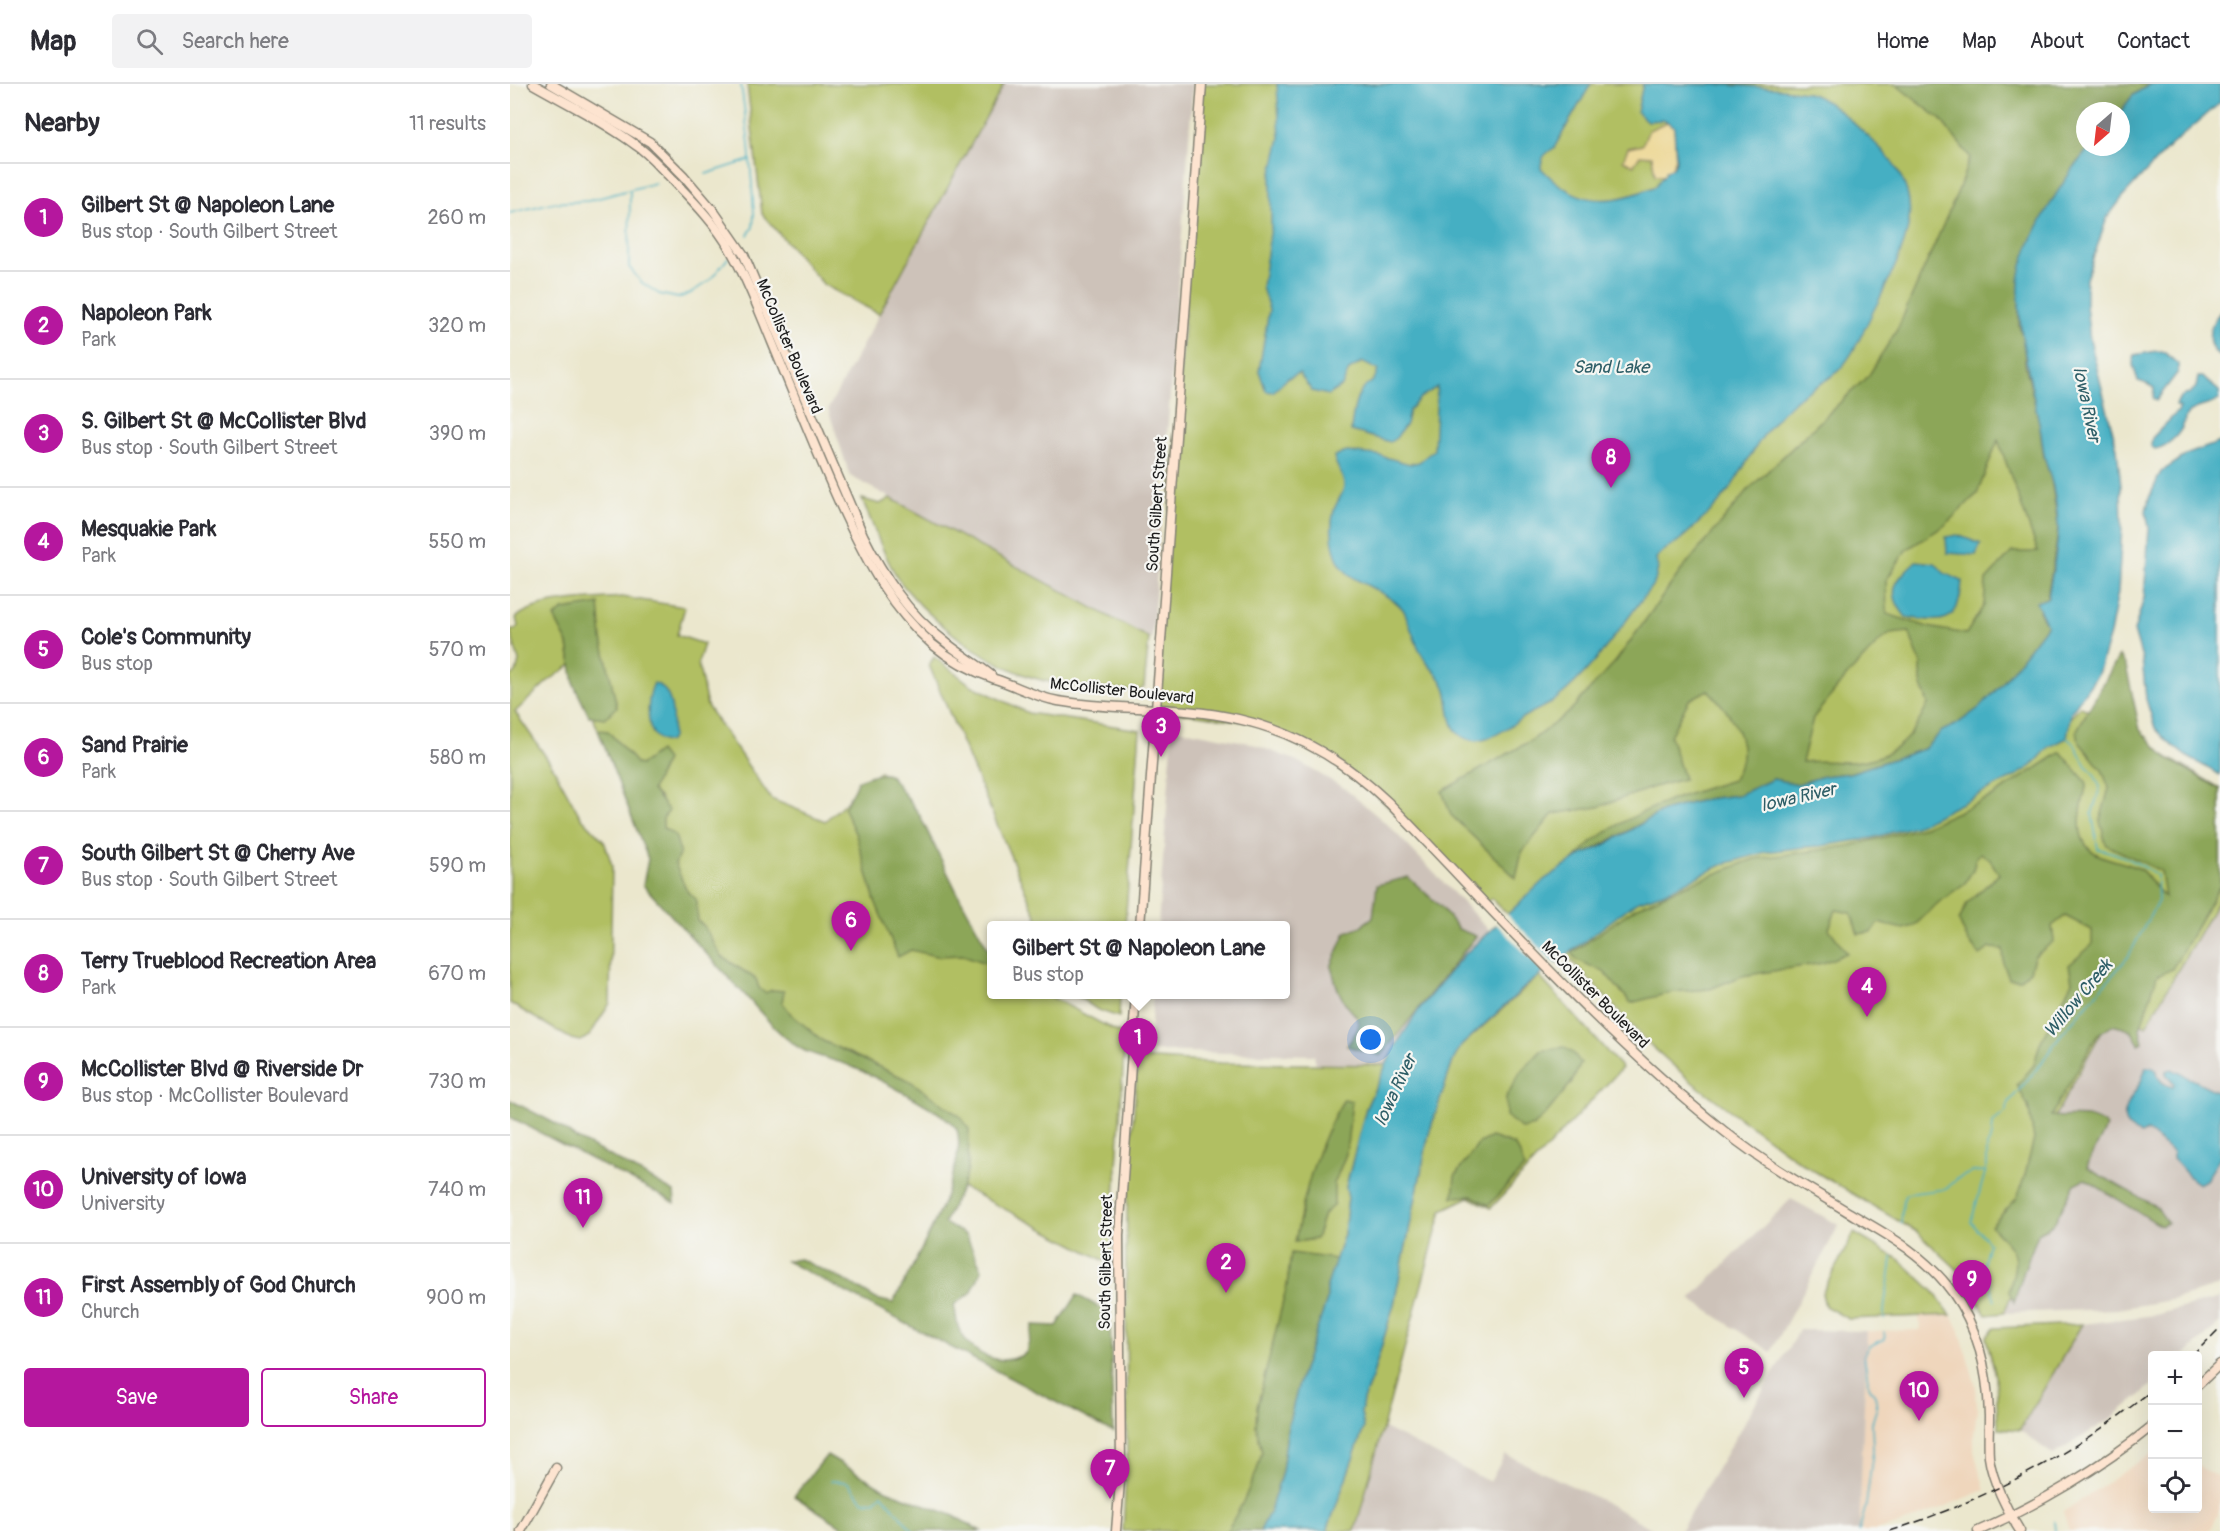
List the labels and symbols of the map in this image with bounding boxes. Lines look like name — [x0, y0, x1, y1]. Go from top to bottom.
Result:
north arrow — [2076, 102, 2130, 156]
street label: McCollister Boulevard — [752, 276, 827, 417]
water label: Sand Lake — [1573, 356, 1651, 379]
water label: Iowa River — [2067, 364, 2106, 446]
street label: South Gilbert Street — [1142, 435, 1172, 572]
pin: 8 — [1592, 438, 1630, 488]
street label: McCollister Boulevard — [1049, 673, 1195, 708]
pin: 3 — [1142, 708, 1180, 757]
water label: Iowa River — [1758, 777, 1840, 817]
pin: 6 — [832, 902, 870, 951]
street label: McCollister Boulevard — [1537, 937, 1653, 1053]
water label: Willow Creek — [2039, 953, 2119, 1042]
pin: 4 — [1848, 968, 1886, 1017]
pin: 1 — [1118, 1018, 1158, 1068]
your location — [1356, 1025, 1385, 1054]
water label: Iowa River — [1369, 1048, 1423, 1130]
pin: 11 — [564, 1178, 602, 1228]
street label: South Gilbert Street — [1095, 1194, 1117, 1330]
pin: 2 — [1206, 1244, 1246, 1293]
pin: 9 — [1952, 1260, 1992, 1310]
pin: 5 — [1724, 1348, 1764, 1398]
pin: 10 — [1900, 1372, 1938, 1421]
pin: 7 — [1090, 1450, 1130, 1499]

